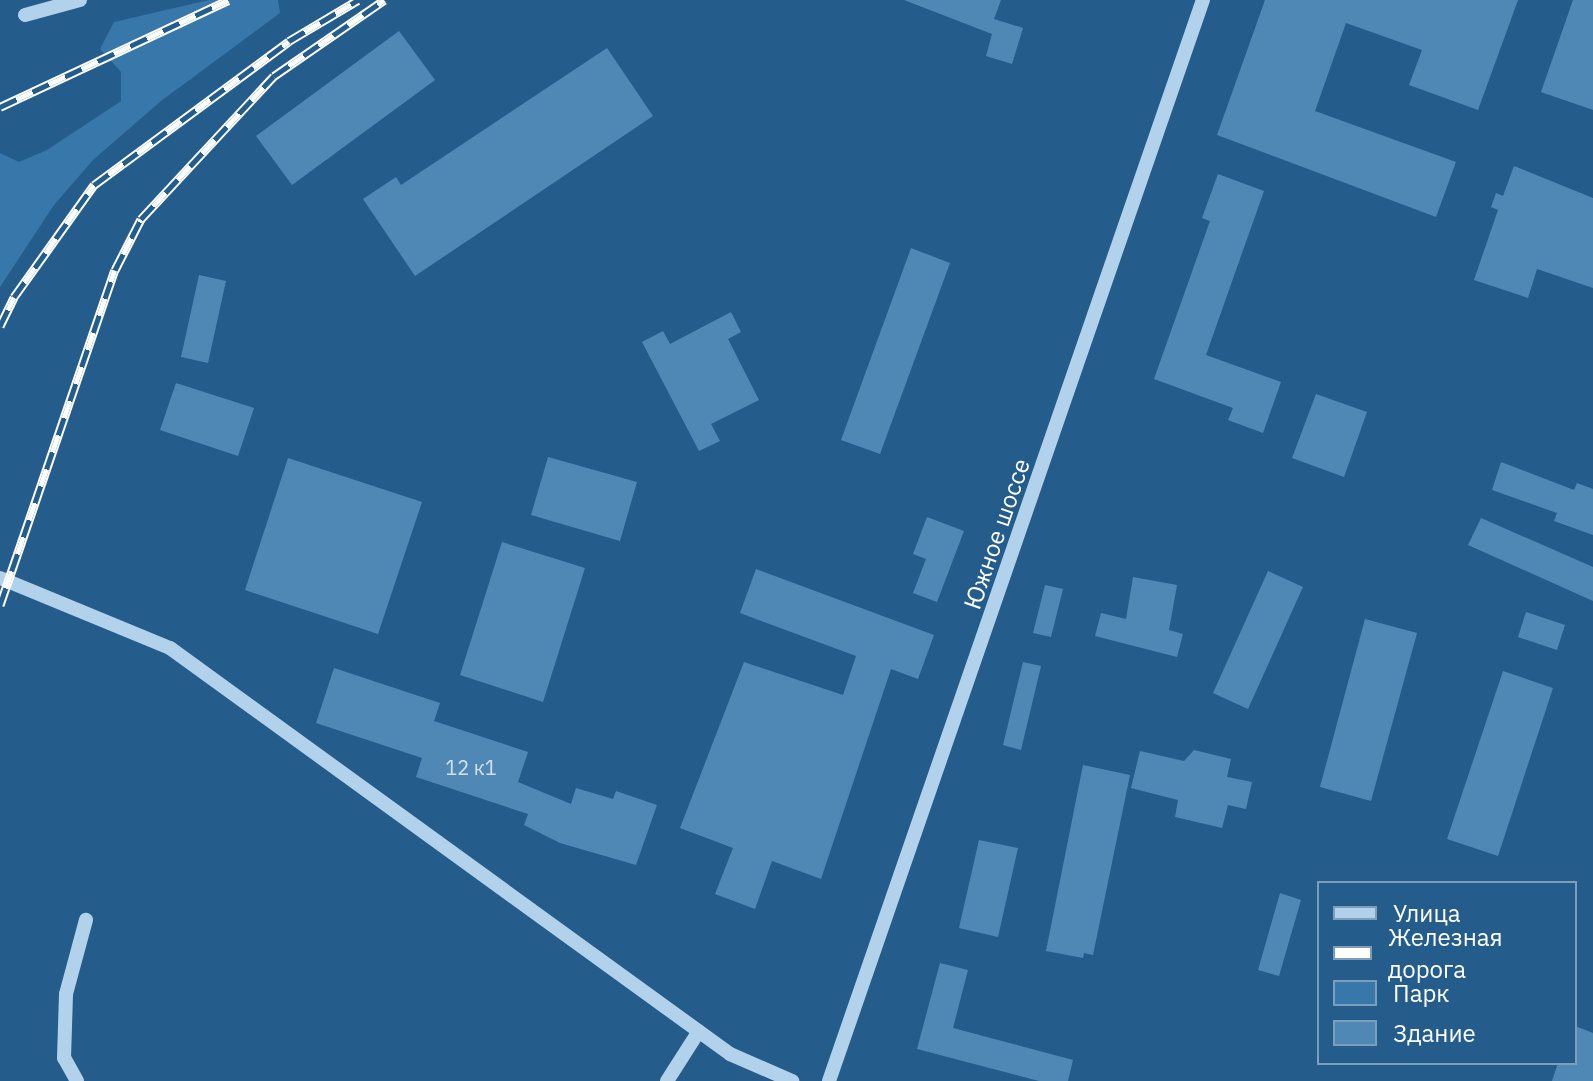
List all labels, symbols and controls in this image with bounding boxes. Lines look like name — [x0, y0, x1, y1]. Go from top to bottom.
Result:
street label: Южное шоссе — [958, 455, 1036, 613]
house number: 12 к1 — [445, 755, 497, 779]
legend — [1317, 881, 1577, 1065]
text: Улица — [1393, 897, 1461, 929]
text: Железная дорога — [1388, 921, 1503, 985]
text: Парк — [1393, 977, 1450, 1009]
text: Здание — [1393, 1017, 1476, 1049]

